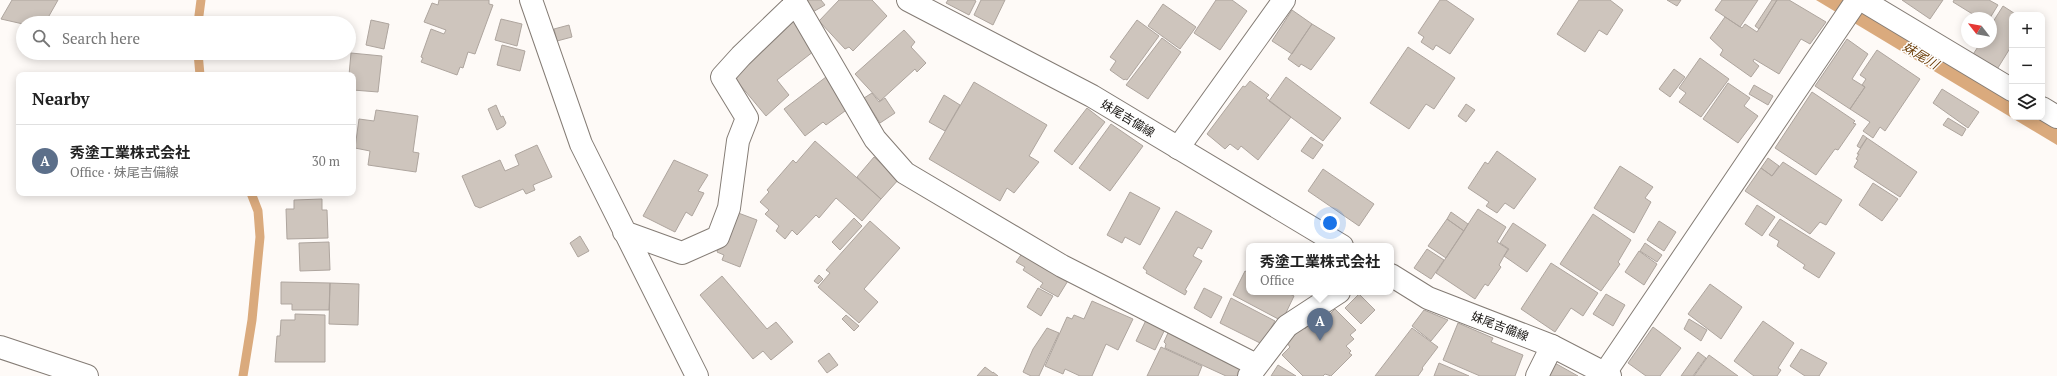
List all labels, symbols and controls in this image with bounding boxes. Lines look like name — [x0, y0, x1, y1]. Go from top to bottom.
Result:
north arrow — [1961, 12, 1997, 48]
map controls — [2009, 12, 2045, 120]
button: + — [2009, 12, 2045, 48]
search box — [16, 16, 356, 60]
icon: search — [30, 27, 52, 49]
text: Search here — [62, 28, 140, 48]
water label: 妹尾川 — [1900, 37, 1944, 74]
button: − — [2009, 48, 2045, 84]
button: layers — [2009, 84, 2045, 120]
text: Nearby — [32, 87, 90, 110]
street label: 妹尾吉備線 — [1098, 96, 1158, 140]
text: 秀塗工業株式会社 — [70, 142, 190, 162]
text: A — [40, 152, 50, 170]
text: 30 m — [312, 152, 340, 170]
text: Office · 妹尾吉備線 — [70, 163, 179, 181]
your location — [1320, 213, 1340, 233]
popup — [1246, 243, 1394, 295]
text: 秀塗工業株式会社 — [1260, 251, 1380, 271]
text: Office — [1260, 271, 1294, 289]
pin: A — [1307, 308, 1333, 341]
street label: 妹尾吉備線 — [1469, 308, 1531, 344]

